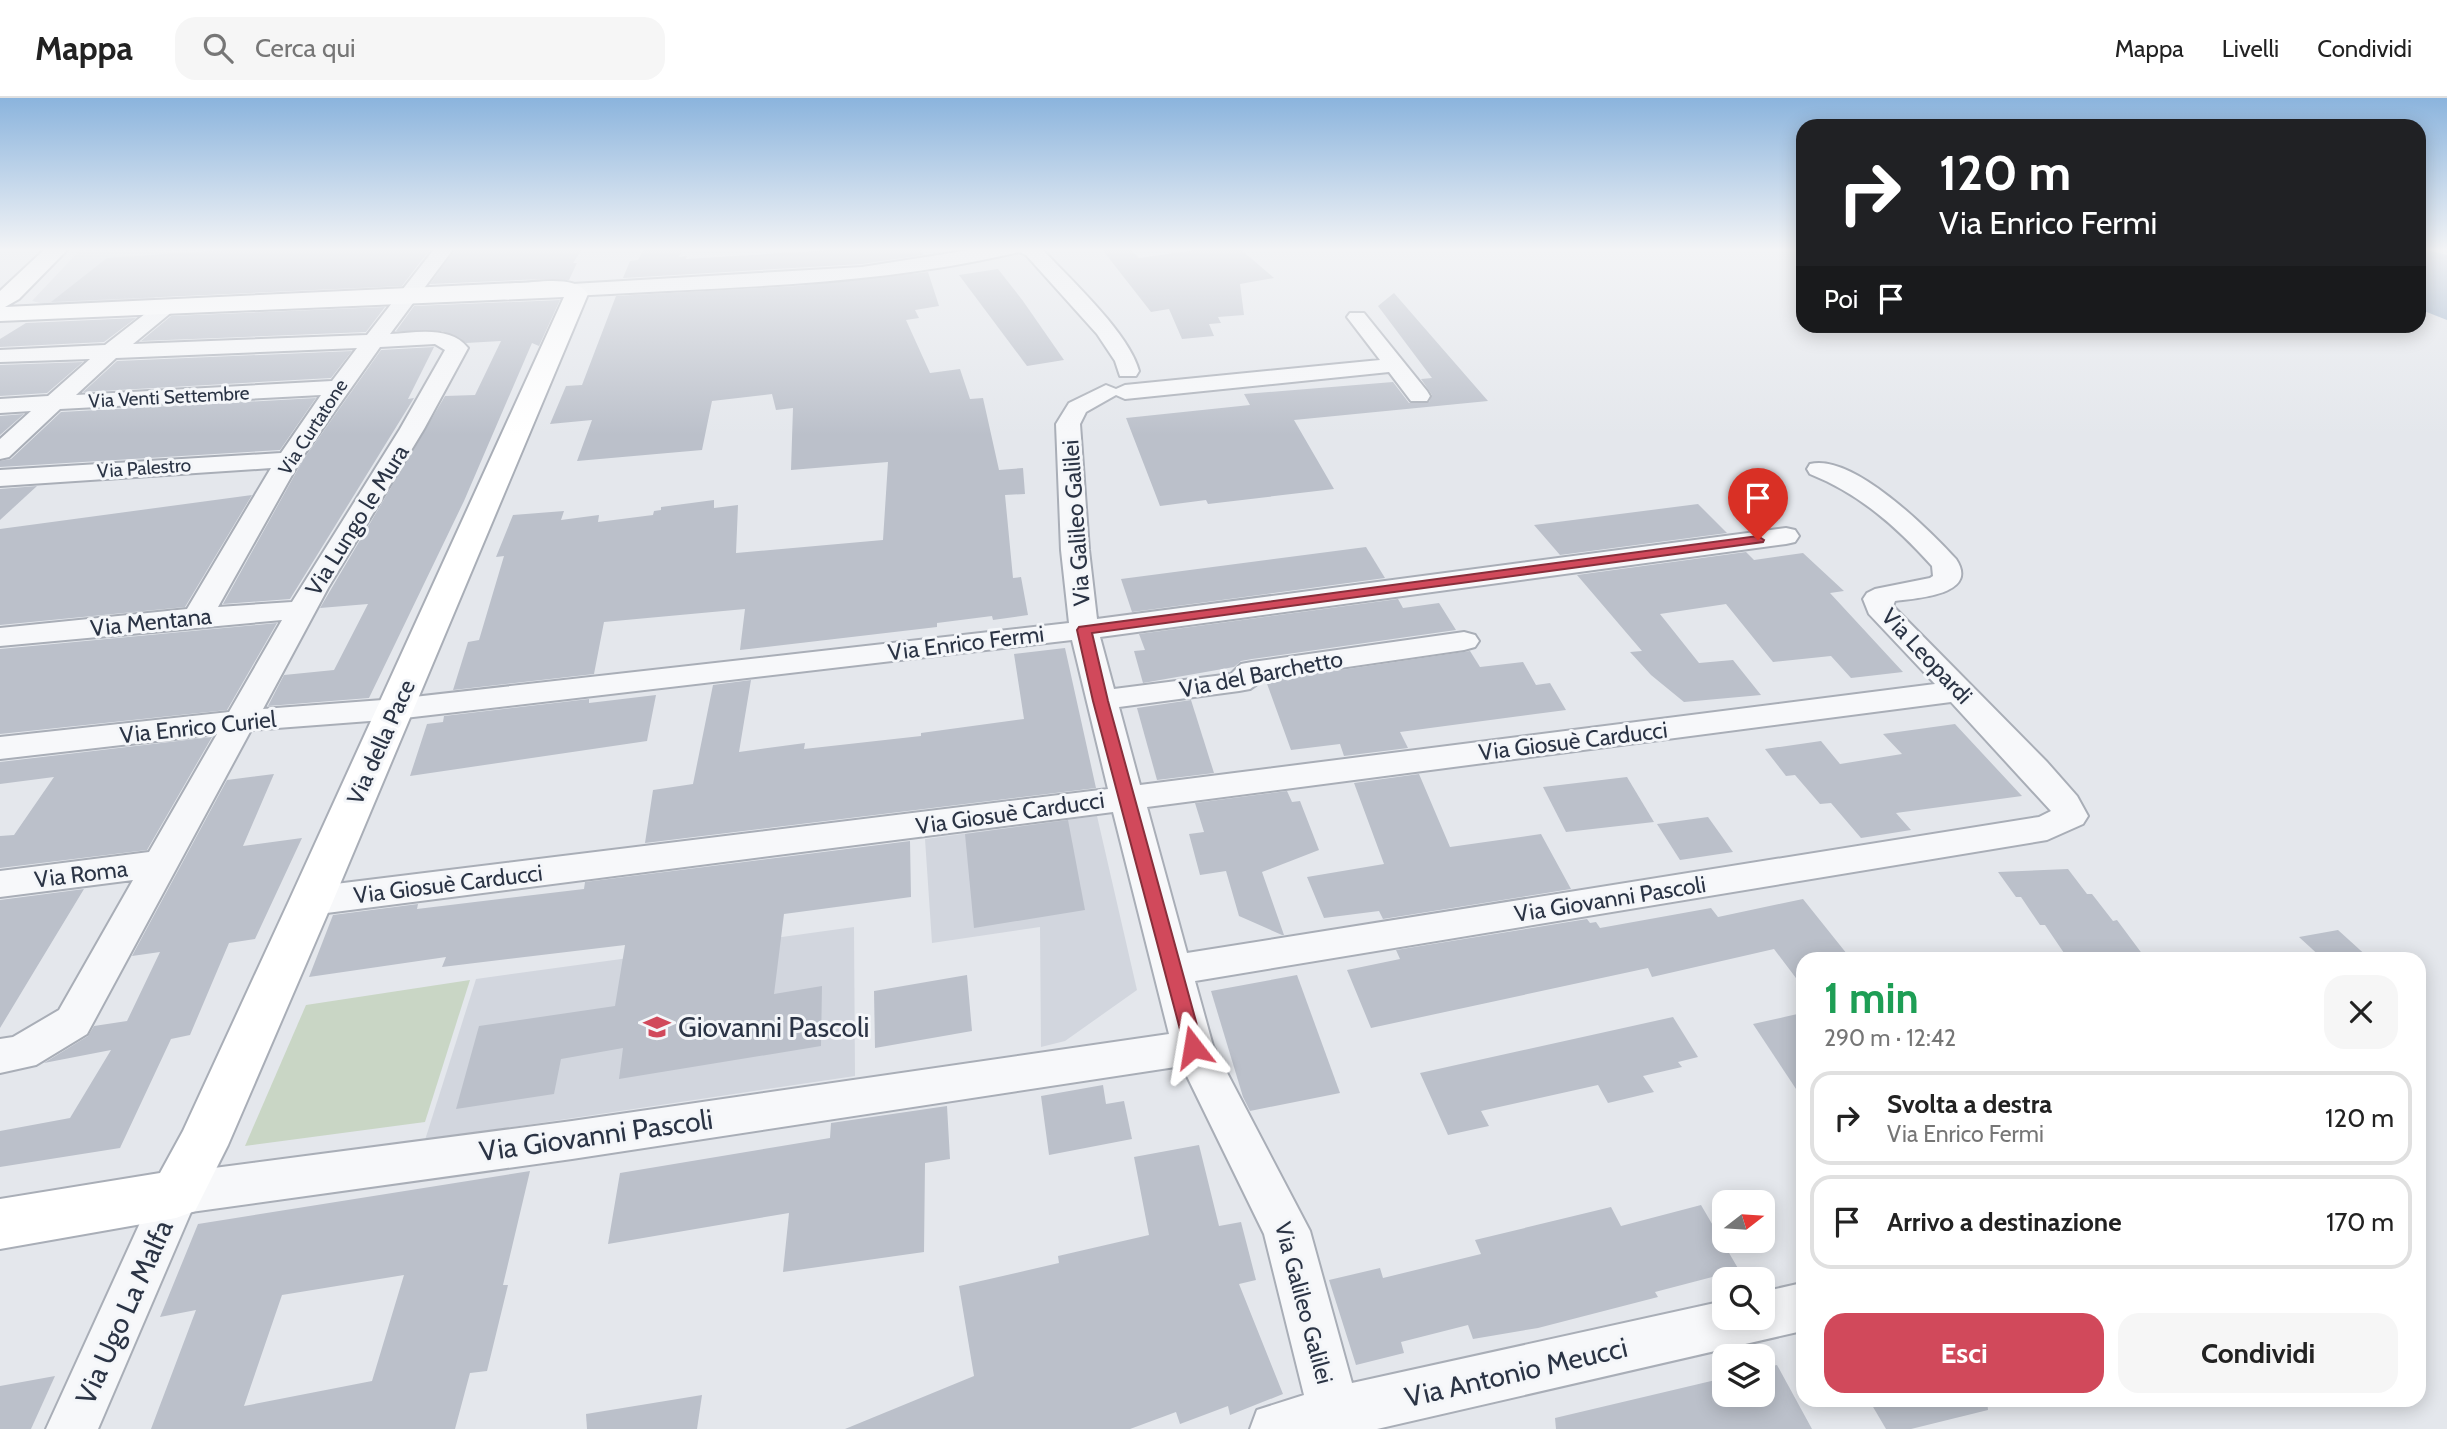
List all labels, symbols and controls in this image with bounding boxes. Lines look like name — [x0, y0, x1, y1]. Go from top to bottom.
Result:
search box — [175, 17, 665, 80]
text: Mappa — [35, 28, 133, 68]
icon: search — [199, 29, 237, 67]
text: Cerca qui — [255, 32, 356, 64]
text: Mappa — [2115, 34, 2184, 63]
text: Livelli — [2222, 34, 2279, 63]
text: Condividi — [2317, 34, 2412, 63]
text: 120 m — [1939, 143, 2071, 202]
icon: right — [1824, 147, 1915, 238]
text: Via Enrico Fermi — [1939, 203, 2157, 242]
icon: arrive — [1872, 280, 1910, 318]
text: Poi — [1824, 283, 1858, 315]
street label: Via Curtatone — [273, 375, 353, 479]
street label: Via Venti Settembre — [88, 381, 250, 413]
street label: Via Lungo le Mura — [299, 439, 415, 601]
street label: Via Galileo Galilei — [1056, 439, 1096, 607]
street label: Via Palestro — [96, 453, 192, 483]
pin — [1728, 468, 1788, 540]
icon: arrive — [1739, 479, 1777, 517]
street label: Via Mentana — [89, 602, 213, 642]
street label: Via Leopardi — [1876, 602, 1978, 710]
street label: Via Enrico Fermi — [886, 620, 1046, 666]
street label: Via del Barchetto — [1177, 644, 1345, 704]
street label: Via della Pace — [341, 675, 421, 809]
street label: Via Enrico Curiel — [118, 705, 278, 749]
street label: Via Giosuè Carducci — [1477, 716, 1669, 766]
street label: Via Giosuè Carducci — [914, 786, 1106, 840]
street label: Via Roma — [33, 854, 129, 894]
street label: Via Giosuè Carducci — [352, 859, 544, 909]
street label: Via Giovanni Pascoli — [1512, 870, 1708, 928]
text: 1 min — [1824, 972, 1919, 1024]
button: close — [2324, 975, 2398, 1049]
place label: Giovanni Pascoli — [678, 1010, 869, 1044]
position arrow — [1156, 1010, 1230, 1084]
school or university icon: Giovanni Pascoli — [642, 1012, 672, 1042]
text: 290 m · 12:42 — [1824, 1024, 1956, 1052]
text: Svolta a destra — [1887, 1088, 2052, 1120]
icon: right — [1828, 1099, 1866, 1137]
street label: Via Giovanni Pascoli — [477, 1102, 715, 1168]
text: 120 m — [2325, 1102, 2394, 1134]
text: Via Enrico Fermi — [1887, 1120, 2044, 1148]
north arrow — [1712, 1190, 1774, 1253]
map controls — [1712, 1190, 1775, 1407]
icon: arrive — [1828, 1203, 1866, 1241]
text: Arrivo a destinazione — [1887, 1206, 2122, 1238]
text: 170 m — [2326, 1206, 2394, 1238]
street label: Via Ugo La Malfa — [68, 1214, 180, 1410]
street label: Via Galileo Galilei — [1269, 1219, 1339, 1387]
button: search — [1712, 1267, 1775, 1330]
button: Esci — [1824, 1313, 2104, 1393]
button: Condividi — [2118, 1313, 2398, 1393]
street label: Via Antonio Meucci — [1401, 1330, 1631, 1414]
button: layers — [1712, 1344, 1775, 1407]

